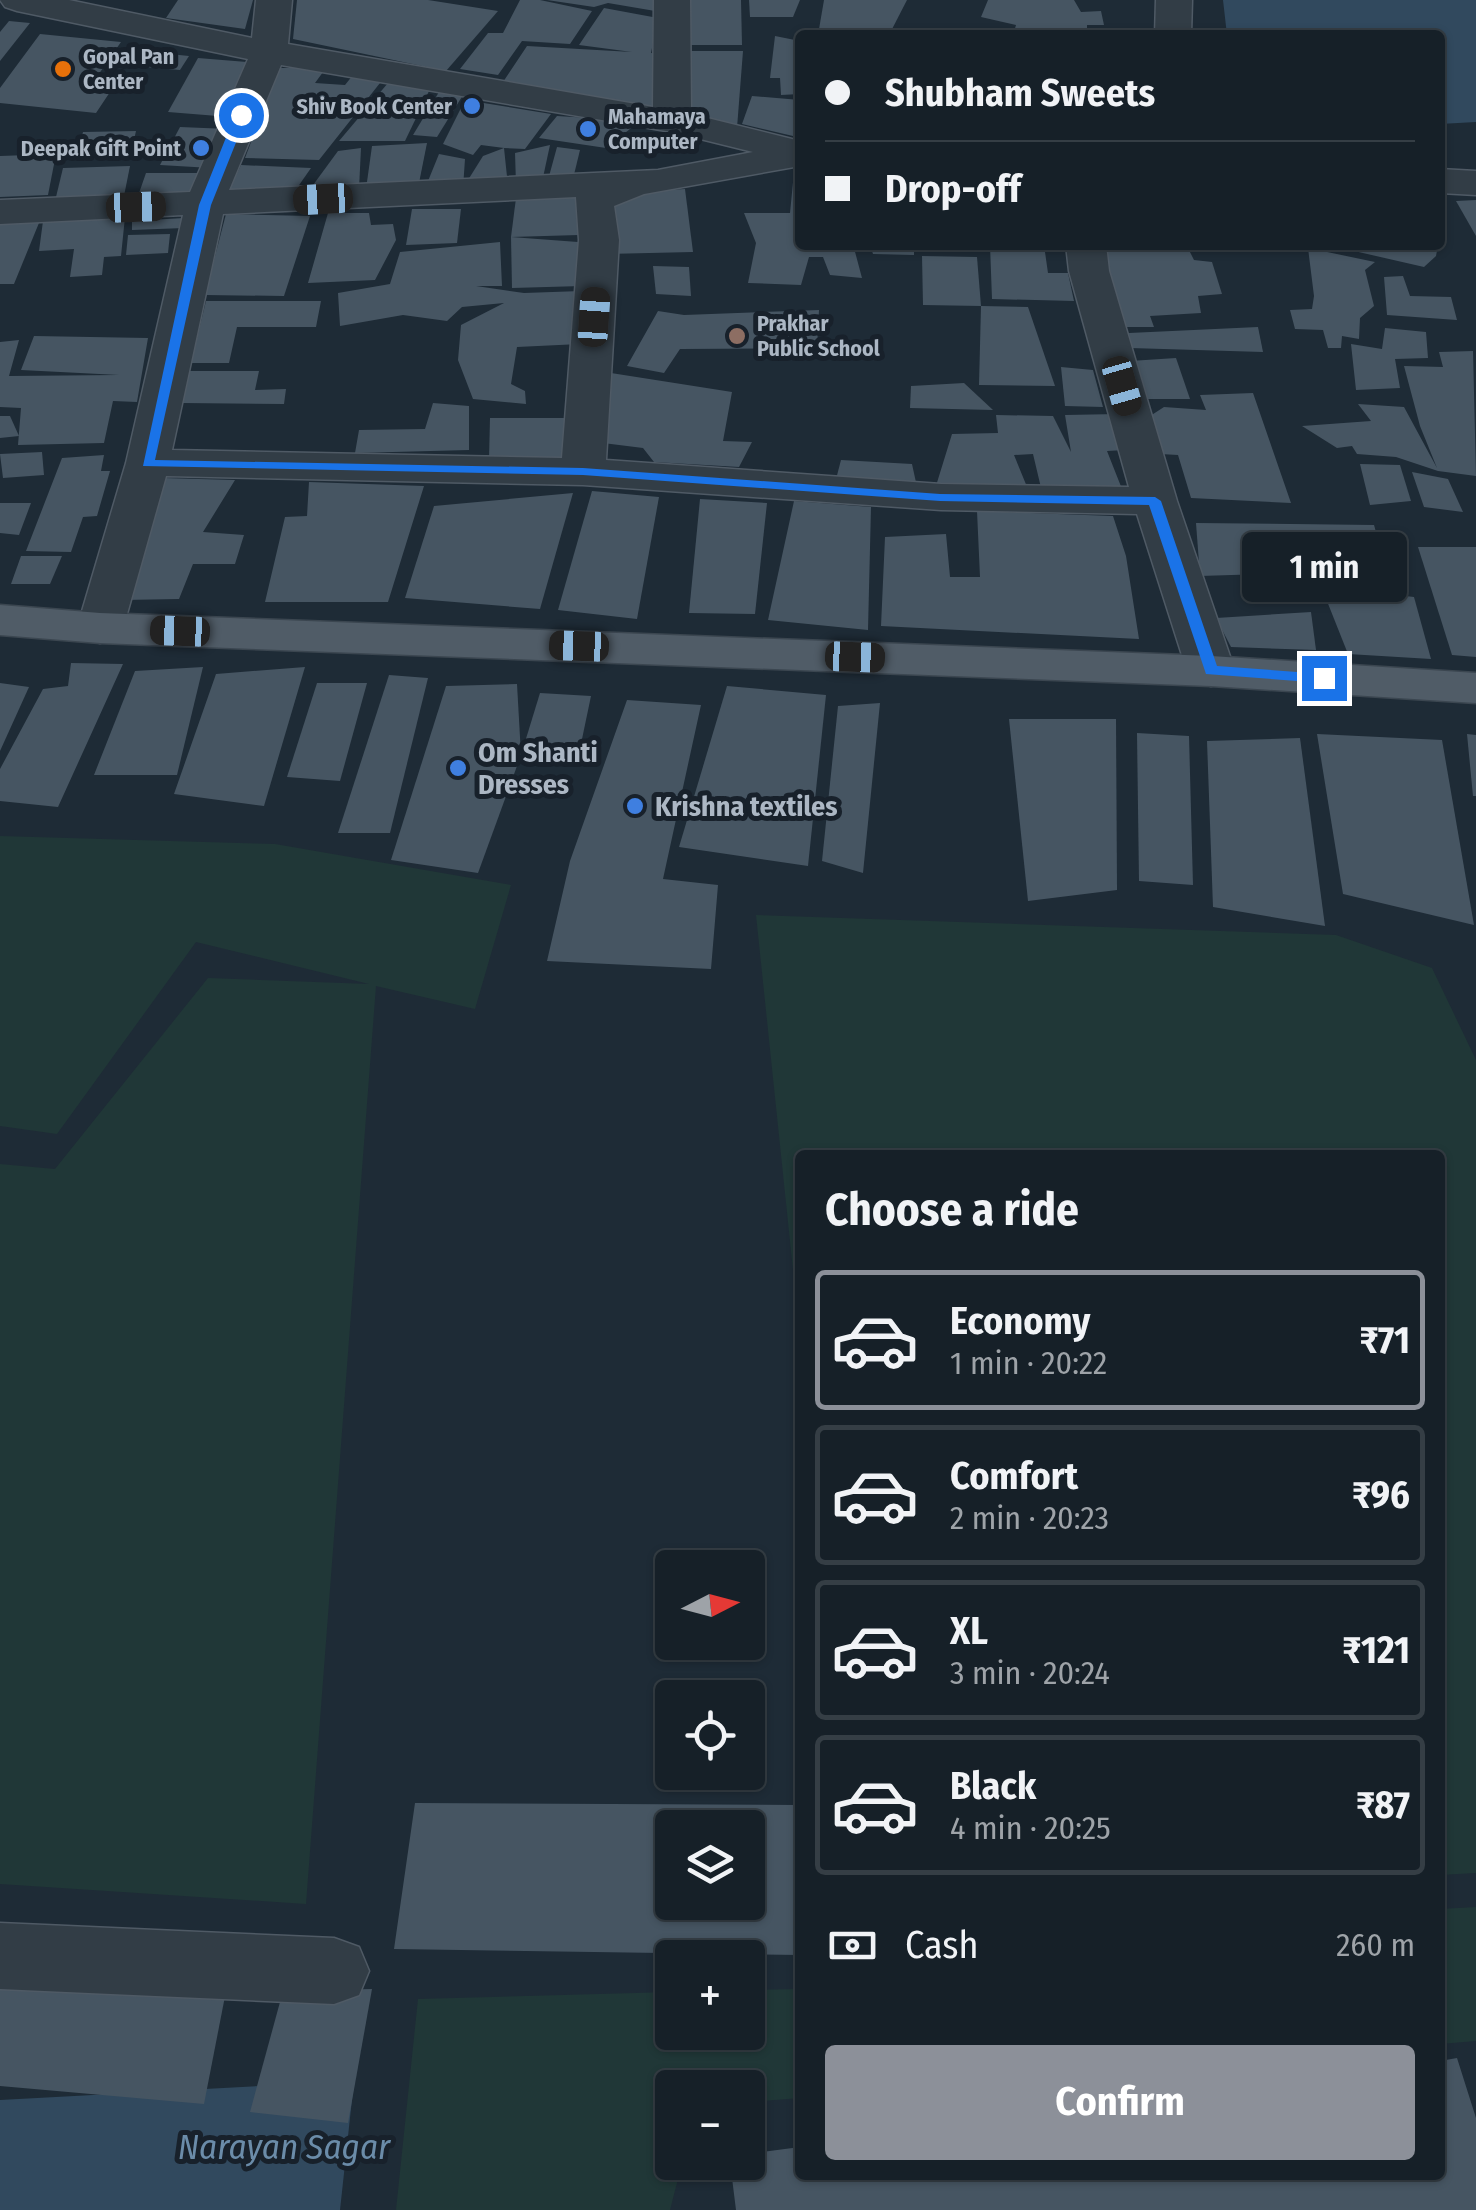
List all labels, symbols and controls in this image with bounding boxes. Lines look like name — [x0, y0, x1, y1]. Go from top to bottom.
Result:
place label: Gopal Pan Center — [83, 43, 174, 95]
marker: Gopal Pan Center — [52, 58, 74, 80]
text: Shubham Sweets — [885, 70, 1155, 116]
route start — [219, 93, 264, 138]
place label: Shiv Book Center — [297, 93, 453, 120]
marker: Shiv Book Center — [461, 95, 483, 117]
place label: Mahamaya Computer — [608, 103, 706, 155]
marker: Mahamaya Computer — [577, 118, 599, 140]
place label: Deepak Gift Point — [21, 135, 181, 162]
marker: Deepak Gift Point — [190, 137, 212, 159]
text: Drop-off — [885, 166, 1021, 212]
car — [292, 182, 354, 216]
car — [105, 191, 167, 223]
car — [577, 286, 611, 348]
place label: Prakhar Public School — [757, 310, 881, 362]
marker: Prakhar Public School — [726, 325, 748, 347]
car — [1099, 353, 1145, 419]
callout: 1 min — [1242, 533, 1406, 603]
text: 1 min — [1290, 548, 1359, 586]
car — [149, 615, 211, 647]
car — [548, 630, 610, 662]
car — [824, 641, 886, 673]
route end — [1302, 656, 1347, 701]
place label: Om Shanti Dresses — [478, 736, 598, 801]
marker: Om Shanti Dresses — [447, 757, 469, 779]
place label: Krishna textiles — [655, 790, 838, 823]
marker: Krishna textiles — [624, 795, 646, 817]
text: Choose a ride — [825, 1183, 1079, 1237]
icon: car — [830, 1295, 920, 1385]
text: Economy — [950, 1298, 1090, 1344]
text: ₹71 — [1359, 1317, 1410, 1363]
text: 1 min · 20:22 — [950, 1344, 1107, 1382]
icon: car — [830, 1450, 920, 1540]
text: Comfort — [950, 1453, 1078, 1499]
text: ₹96 — [1352, 1472, 1410, 1518]
text: 2 min · 20:23 — [950, 1499, 1109, 1537]
north arrow — [655, 1550, 765, 1660]
map controls — [655, 1550, 765, 2180]
icon: car — [830, 1605, 920, 1695]
text: XL — [950, 1608, 988, 1654]
text: ₹121 — [1342, 1627, 1410, 1673]
text: 3 min · 20:24 — [950, 1654, 1110, 1692]
button: locate — [655, 1680, 765, 1790]
icon: car — [830, 1760, 920, 1850]
text: Black — [950, 1763, 1036, 1809]
text: ₹87 — [1356, 1782, 1410, 1828]
text: 4 min · 20:25 — [950, 1809, 1111, 1847]
button: layers — [655, 1810, 765, 1920]
icon: cash — [825, 1918, 880, 1973]
text: Cash — [905, 1922, 979, 1968]
text: 260 m — [1336, 1926, 1415, 1964]
button: + — [655, 1940, 765, 2050]
button: Confirm — [825, 2045, 1415, 2160]
button: − — [655, 2070, 765, 2180]
water label: Narayan Sagar — [178, 2126, 392, 2168]

